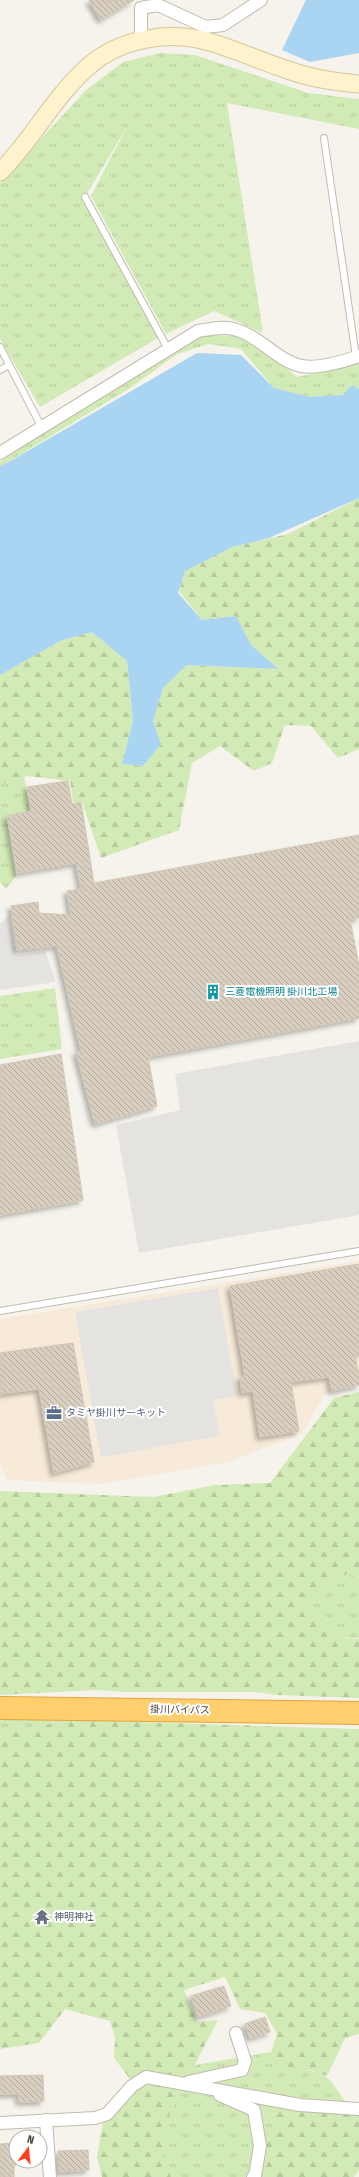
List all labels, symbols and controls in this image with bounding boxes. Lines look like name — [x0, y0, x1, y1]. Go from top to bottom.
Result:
building icon: 三菱電機照明 掛川北工場 — [204, 983, 222, 1001]
place label: 三菱電機照明 掛川北工場 — [225, 986, 337, 998]
office icon: タミヤ掛川サーキット — [45, 1404, 63, 1422]
place label: タミヤ掛川サーキット — [66, 1407, 166, 1419]
street label: 掛川バイパス — [150, 1703, 210, 1717]
temple icon: 神明神社 — [33, 1908, 51, 1926]
place label: 神明神社 — [54, 1911, 94, 1923]
north arrow — [8, 2129, 48, 2169]
text: N — [26, 2133, 36, 2147]

